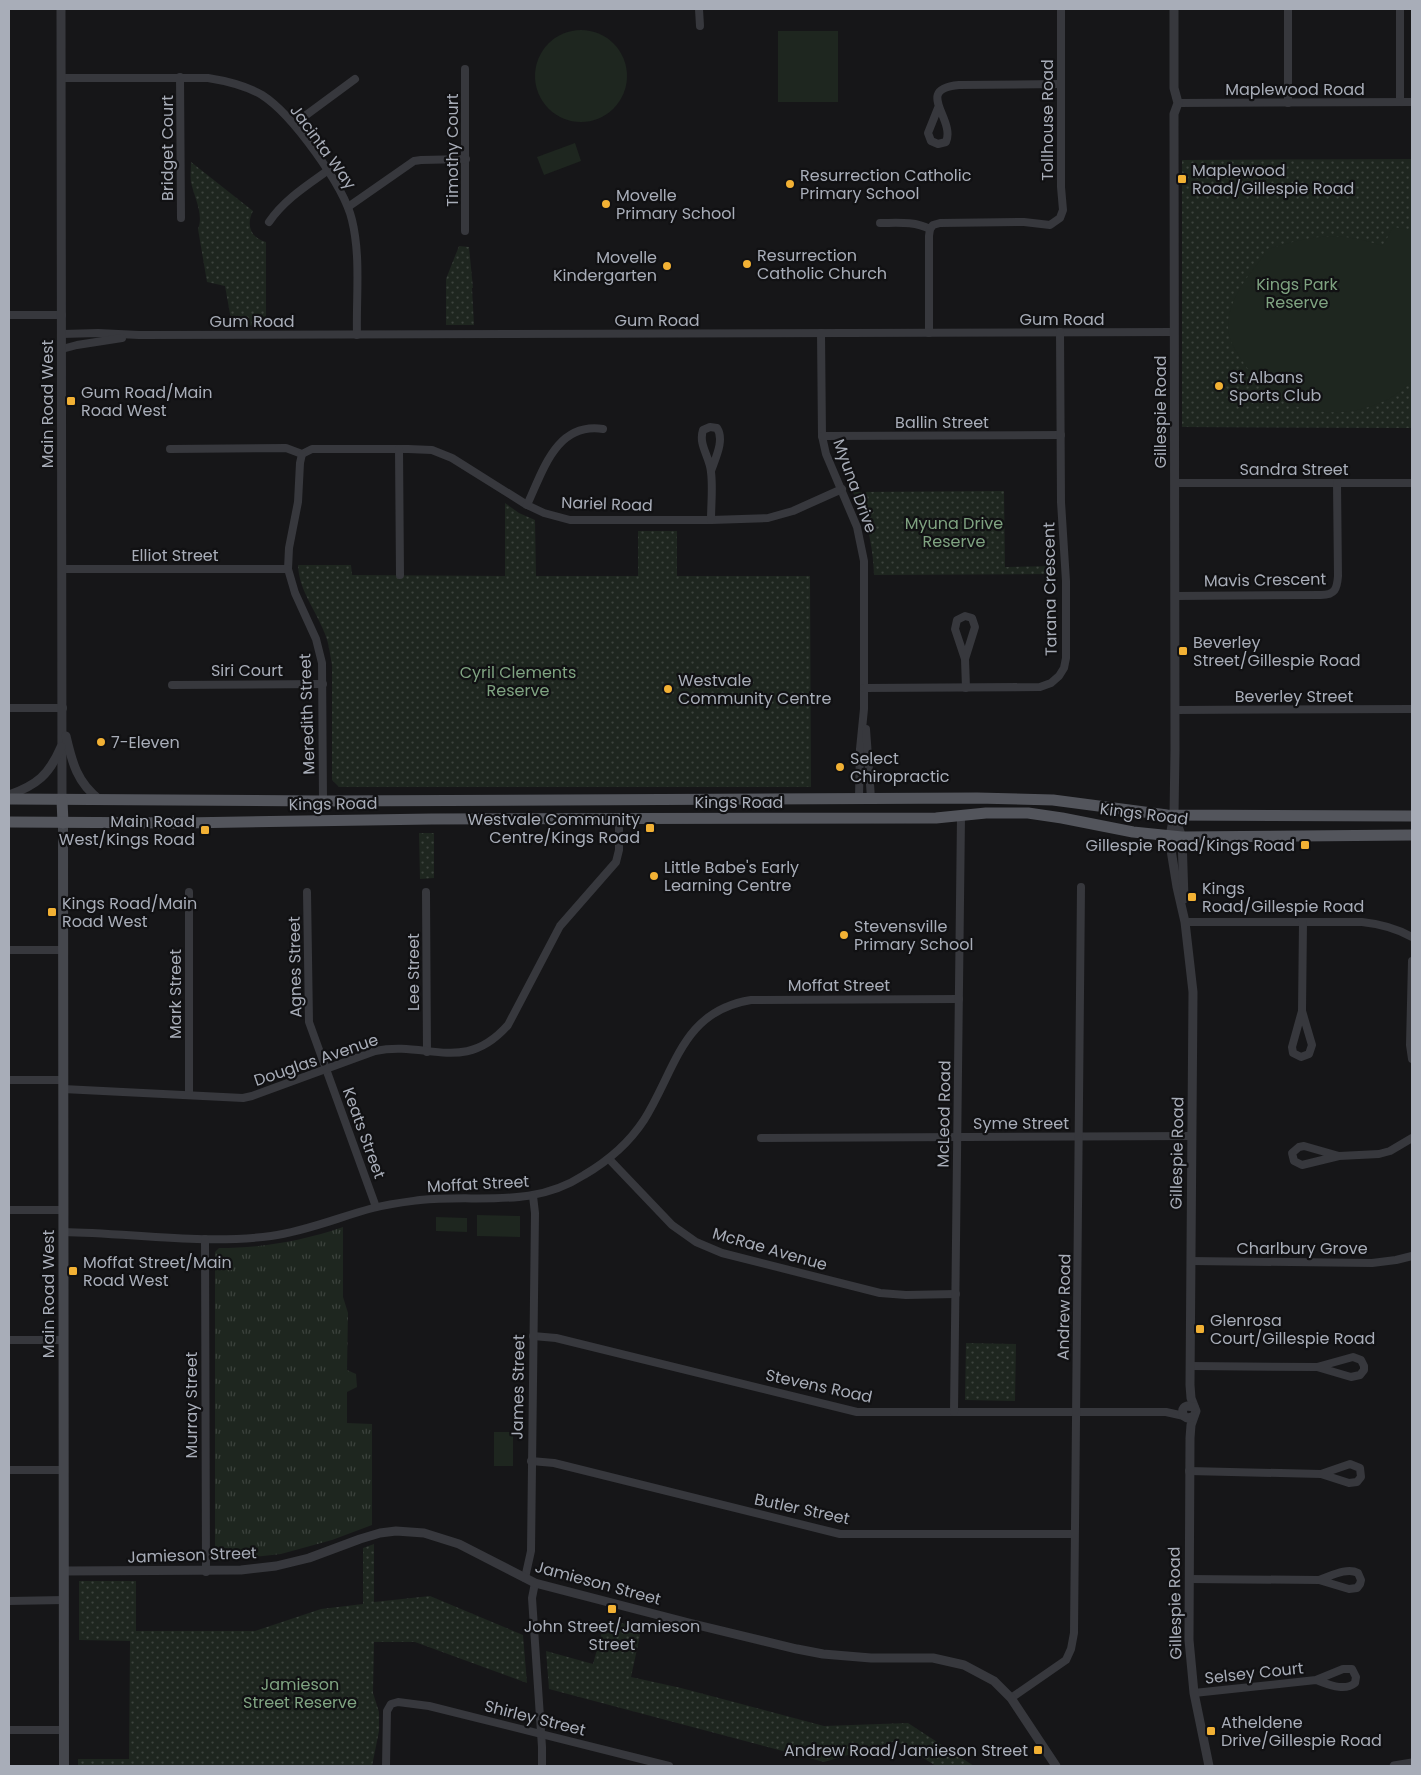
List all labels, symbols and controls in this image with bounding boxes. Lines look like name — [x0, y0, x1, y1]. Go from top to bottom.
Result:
street label: Tollhouse Road — [1036, 59, 1059, 181]
street label: Maplewood Road — [1225, 78, 1365, 101]
street label: Timothy Court — [441, 93, 464, 207]
street label: Bridget Court — [156, 95, 179, 201]
street label: Jacinta Way — [284, 100, 362, 194]
place label: Maplewood Road/Gillespie Road — [1192, 159, 1354, 200]
place label: Resurrection Catholic Primary School — [800, 164, 972, 205]
marker: Maplewood Road/Gillespie Road — [1176, 173, 1188, 185]
marker: Resurrection Catholic Primary School — [784, 178, 796, 190]
place label: Movelle Primary School — [616, 184, 735, 225]
marker: Movelle Primary School — [600, 198, 612, 210]
place label: Resurrection Catholic Church — [757, 244, 887, 285]
place label: Movelle Kindergarten — [553, 246, 657, 287]
marker: Resurrection Catholic Church — [741, 258, 753, 270]
marker: Movelle Kindergarten — [661, 260, 673, 272]
park label: Kings Park Reserve — [1256, 273, 1338, 314]
street label: Gum Road — [1019, 308, 1105, 331]
street label: Gum Road — [614, 309, 700, 332]
street label: Gum Road — [209, 310, 295, 333]
street label: Main Road West — [36, 340, 59, 468]
street label: Gillespie Road — [1149, 355, 1172, 469]
place label: St Albans Sports Club — [1229, 366, 1321, 407]
marker: St Albans Sports Club — [1213, 380, 1225, 392]
place label: Gum Road/Main Road West — [81, 381, 212, 422]
marker: Gum Road/Main Road West — [65, 395, 77, 407]
street label: Ballin Street — [895, 411, 989, 434]
street label: Myuna Drive — [827, 436, 883, 536]
street label: Sandra Street — [1239, 458, 1349, 481]
street label: Nariel Road — [561, 491, 653, 517]
park label: Myuna Drive Reserve — [905, 512, 1003, 553]
street label: Tarana Crescent — [1037, 522, 1063, 656]
street label: Elliot Street — [131, 544, 219, 567]
street label: Mavis Crescent — [1204, 567, 1327, 593]
place label: Beverley Street/Gillespie Road — [1193, 631, 1361, 672]
marker: Beverley Street/Gillespie Road — [1177, 645, 1189, 657]
street label: Meredith Street — [293, 653, 321, 775]
street label: Siri Court — [211, 659, 283, 682]
park label: Cyril Clements Reserve — [460, 661, 576, 702]
place label: Westvale Community Centre — [678, 669, 831, 710]
marker: Westvale Community Centre — [662, 683, 674, 695]
street label: Beverley Street — [1235, 685, 1353, 708]
place label: 7-Eleven — [111, 731, 180, 754]
marker: 7-Eleven — [95, 736, 107, 748]
place label: Select Chiropractic — [850, 747, 950, 788]
marker: Select Chiropractic — [834, 761, 846, 773]
street label: Kings Road — [695, 791, 783, 814]
street label: Kings Road — [288, 792, 378, 816]
street label: Kings Road — [1099, 797, 1189, 831]
place label: Westvale Community Centre/Kings Road — [468, 808, 640, 849]
place label: Main Road West/Kings Road — [59, 810, 195, 851]
marker: Westvale Community Centre/Kings Road — [644, 822, 656, 834]
marker: Main Road West/Kings Road — [199, 824, 211, 836]
place label: Gillespie Road/Kings Road — [1086, 834, 1295, 857]
marker: Gillespie Road/Kings Road — [1299, 839, 1311, 851]
place label: Little Babe's Early Learning Centre — [664, 856, 799, 897]
marker: Little Babe's Early Learning Centre — [648, 870, 660, 882]
place label: Kings Road/Gillespie Road — [1202, 877, 1364, 918]
marker: Kings Road/Gillespie Road — [1186, 891, 1198, 903]
place label: Kings Road/Main Road West — [62, 892, 197, 933]
marker: Kings Road/Main Road West — [46, 906, 58, 918]
place label: Stevensville Primary School — [854, 915, 973, 956]
street label: Agnes Street — [283, 916, 307, 1018]
marker: Stevensville Primary School — [838, 929, 850, 941]
street label: Lee Street — [402, 933, 425, 1011]
street label: Mark Street — [164, 949, 187, 1039]
street label: Moffat Street — [788, 974, 890, 997]
street label: Douglas Avenue — [251, 1028, 381, 1092]
street label: McLeod Road — [932, 1060, 956, 1168]
street label: Keats Street — [337, 1084, 391, 1182]
street label: Gillespie Road — [1165, 1096, 1189, 1210]
street label: Syme Street — [973, 1112, 1069, 1135]
street label: Moffat Street — [426, 1170, 530, 1198]
street label: McRae Avenue — [710, 1222, 830, 1276]
street label: Main Road West — [37, 1230, 60, 1358]
street label: Charlbury Grove — [1236, 1237, 1368, 1260]
place label: Moffat Street/Main Road West — [83, 1251, 232, 1292]
street label: Andrew Road — [1052, 1253, 1076, 1361]
marker: Moffat Street/Main Road West — [67, 1265, 79, 1277]
place label: Glenrosa Court/Gillespie Road — [1210, 1309, 1375, 1350]
marker: Glenrosa Court/Gillespie Road — [1194, 1323, 1206, 1335]
street label: James Street — [506, 1334, 530, 1440]
street label: Murray Street — [180, 1351, 203, 1458]
street label: Stevens Road — [764, 1363, 874, 1409]
street label: Butler Street — [752, 1488, 852, 1530]
street label: Jamieson Street — [127, 1541, 257, 1569]
street label: Gillespie Road — [1163, 1546, 1187, 1660]
street label: Jamieson Street — [532, 1555, 664, 1611]
marker: John Street/Jamieson Street — [606, 1603, 618, 1615]
place label: John Street/Jamieson Street — [524, 1615, 700, 1656]
street label: Selsey Court — [1203, 1656, 1305, 1690]
park label: Jamieson Street Reserve — [243, 1673, 357, 1714]
street label: Shirley Street — [482, 1694, 588, 1742]
place label: Atheldene Drive/Gillespie Road — [1221, 1711, 1382, 1752]
marker: Atheldene Drive/Gillespie Road — [1205, 1725, 1217, 1737]
place label: Andrew Road/Jamieson Street — [784, 1739, 1028, 1762]
marker: Andrew Road/Jamieson Street — [1032, 1744, 1044, 1756]

